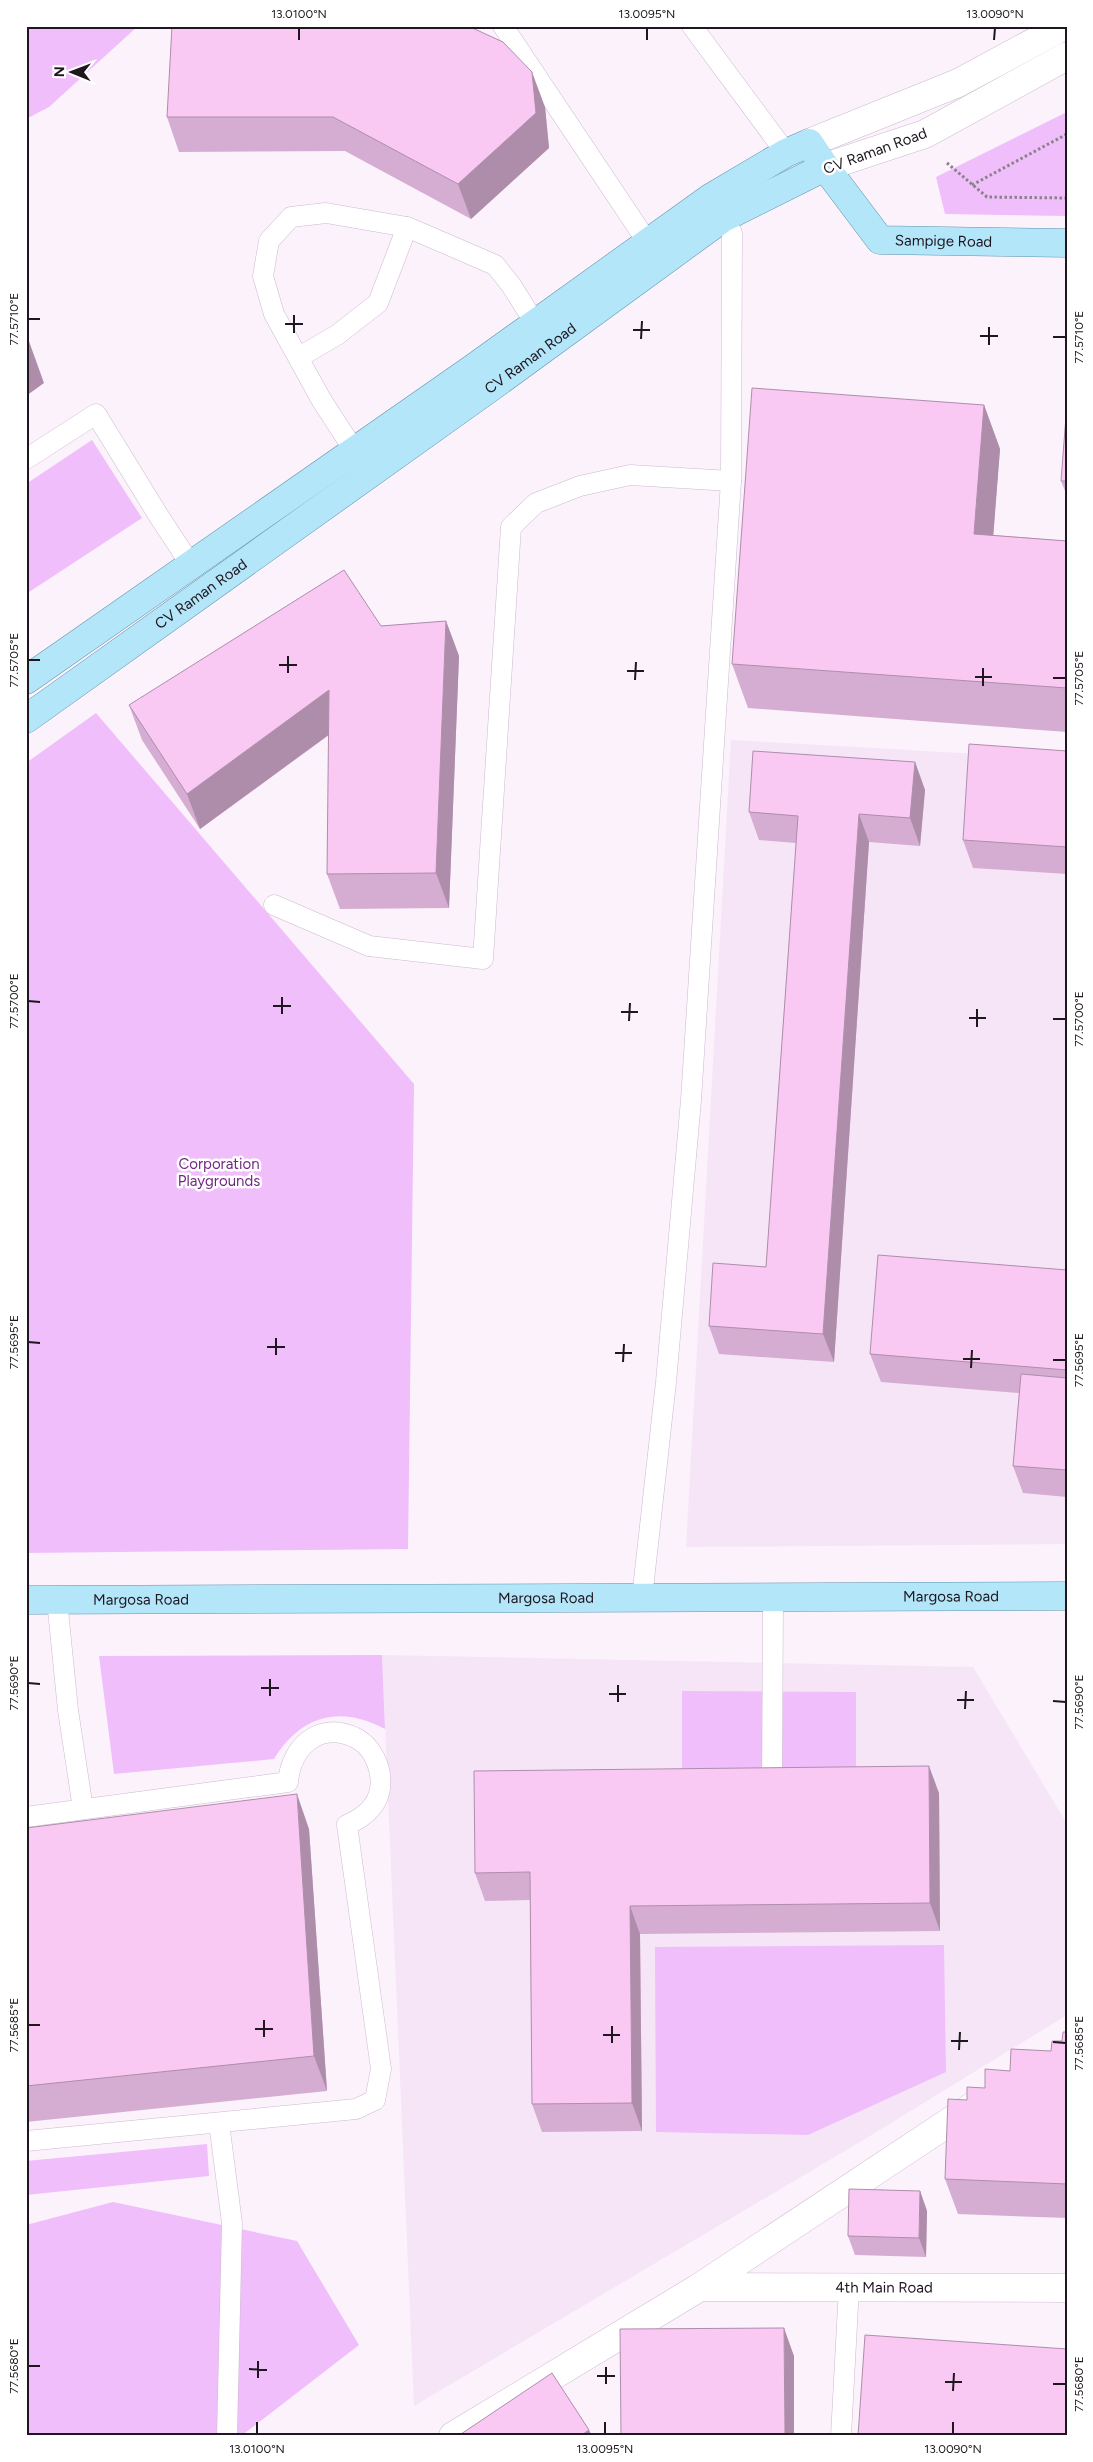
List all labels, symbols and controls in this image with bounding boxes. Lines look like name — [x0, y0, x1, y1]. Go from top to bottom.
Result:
text: 13.0100°N — [271, 7, 327, 21]
text: 13.0095°N — [619, 7, 675, 21]
text: 13.0090°N — [966, 7, 1024, 21]
north arrow — [48, 48, 98, 98]
text: N — [51, 66, 68, 77]
street label: CV Raman Road — [821, 124, 929, 178]
street label: Sampige Road — [895, 231, 992, 251]
text: 77.5710°E — [7, 293, 21, 345]
text: 77.5710°E — [1072, 311, 1086, 363]
street label: CV Raman Road — [481, 319, 580, 398]
street label: CV Raman Road — [151, 555, 251, 633]
text: 77.5705°E — [7, 633, 21, 687]
text: 77.5705°E — [1072, 651, 1086, 705]
text: 77.5700°E — [7, 973, 21, 1029]
text: 77.5700°E — [1072, 991, 1086, 1047]
park label: Corporation Playgrounds — [178, 1155, 260, 1190]
text: 77.5695°E — [7, 1315, 21, 1369]
text: 77.5695°E — [1072, 1333, 1086, 1387]
street label: Margosa Road — [903, 1587, 999, 1606]
street label: Margosa Road — [498, 1589, 594, 1607]
street label: Margosa Road — [93, 1590, 189, 1609]
text: 77.5690°E — [7, 1655, 21, 1711]
text: 77.5690°E — [1072, 1674, 1086, 1730]
text: 77.5685°E — [7, 1998, 21, 2052]
text: 77.5685°E — [1072, 2016, 1086, 2070]
street label: 4th Main Road — [835, 2278, 933, 2297]
text: 77.5680°E — [7, 2338, 21, 2394]
text: 77.5680°E — [1072, 2356, 1086, 2412]
text: 13.0100°N — [229, 2442, 285, 2456]
text: 13.0095°N — [577, 2442, 633, 2456]
text: 13.0090°N — [924, 2442, 982, 2456]

